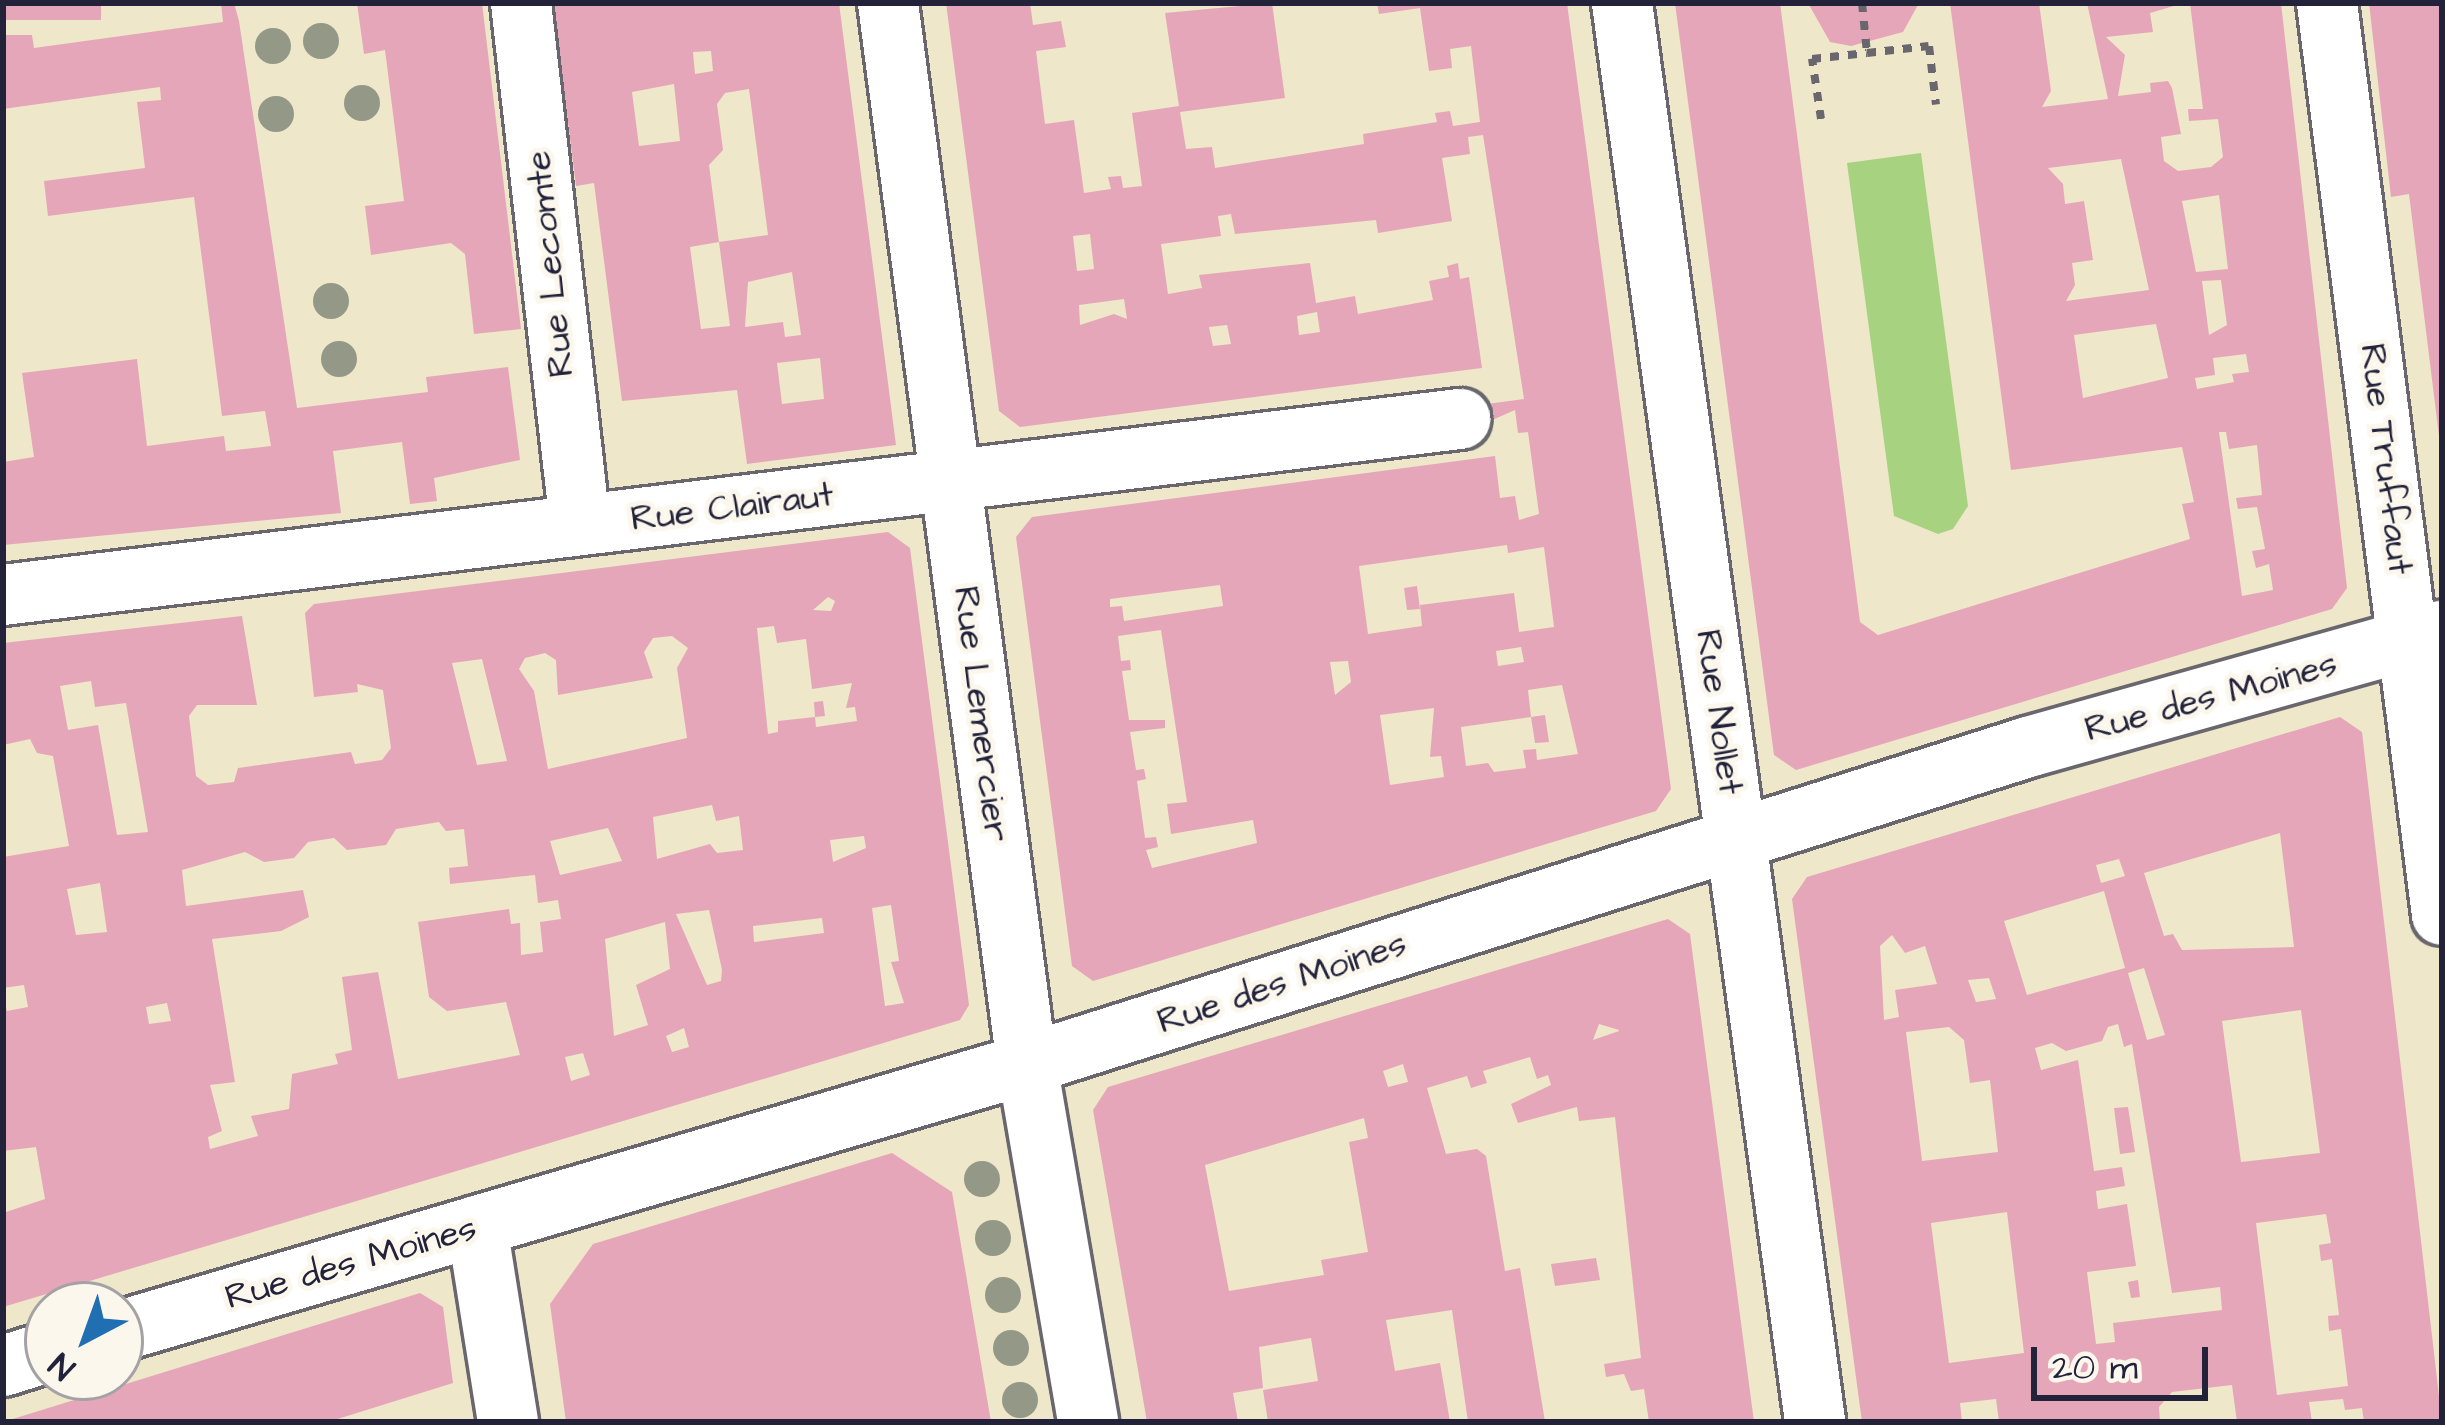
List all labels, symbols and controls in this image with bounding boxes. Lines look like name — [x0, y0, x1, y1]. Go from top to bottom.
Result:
street label: Rue Lecomte — [517, 149, 583, 379]
street label: Rue Truffaut — [2350, 341, 2422, 577]
street label: Rue Clairaut — [628, 473, 836, 541]
street label: Rue Lemercier — [944, 584, 1018, 844]
street label: Rue Nollet — [1686, 627, 1752, 797]
street label: Rue des Moines — [2080, 643, 2342, 751]
street label: Rue des Moines — [1152, 922, 1412, 1044]
street label: Rue des Moines — [220, 1207, 482, 1319]
north arrow — [24, 1281, 144, 1401]
scale bar — [2037, 1323, 2214, 1397]
text: N — [39, 1342, 85, 1390]
text: 20 m — [2052, 1342, 2138, 1393]

